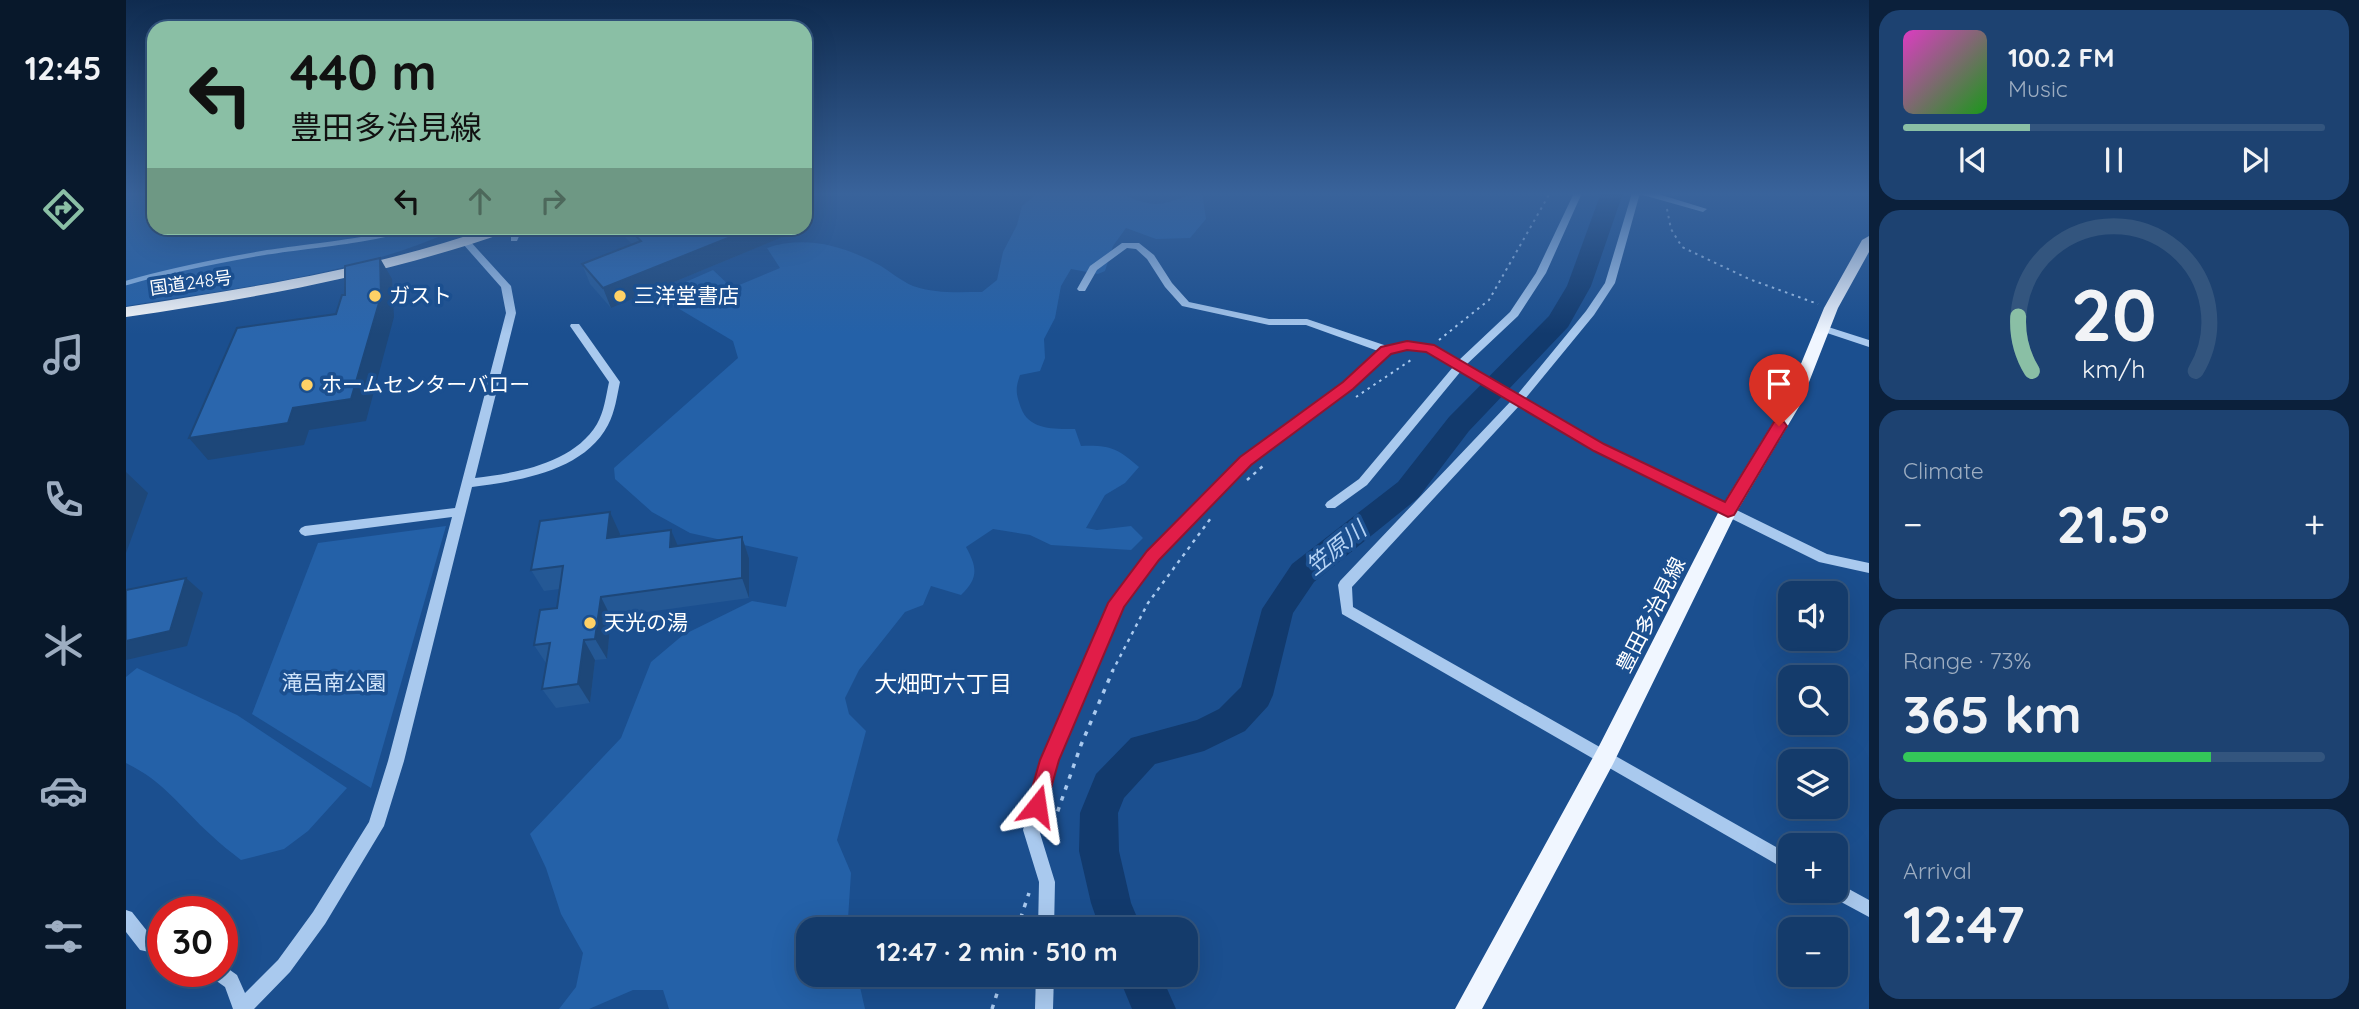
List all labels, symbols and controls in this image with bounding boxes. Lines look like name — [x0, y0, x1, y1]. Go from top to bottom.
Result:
text: 440 m — [290, 41, 437, 102]
text: 100.2 FM — [2008, 41, 2115, 74]
text: 12:45 — [25, 48, 101, 88]
icon: left — [175, 49, 266, 140]
text: Music — [2008, 74, 2068, 103]
text: 豊田多治見線 — [290, 107, 482, 147]
icon: previous — [1954, 141, 1992, 179]
icon: pause — [2095, 141, 2133, 179]
icon: next — [2236, 141, 2274, 179]
icon: left — [388, 182, 426, 220]
icon: ahead — [461, 182, 499, 220]
icon: right — [534, 182, 572, 220]
icon: directions — [39, 185, 88, 234]
street label: 国道248号 — [148, 265, 234, 300]
text: 20 — [2071, 268, 2157, 359]
place label: ガスト — [389, 282, 452, 308]
place label: 三洋堂書店 — [634, 282, 739, 308]
marker: ガスト — [367, 288, 383, 304]
marker: 三洋堂書店 — [612, 288, 628, 304]
icon: music — [39, 330, 88, 379]
text: km/h — [2082, 352, 2146, 383]
pin — [1749, 354, 1809, 426]
icon: arrive — [1760, 365, 1798, 403]
place label: ホームセンターバロー — [321, 371, 530, 397]
marker: ホームセンターバロー — [299, 377, 315, 393]
text: Climate — [1903, 456, 1984, 485]
icon: phone — [39, 475, 88, 524]
text: 21.5° — [2057, 491, 2170, 556]
text: − — [1903, 500, 1923, 548]
text: + — [2304, 500, 2325, 548]
water label: 笠原川 — [1300, 513, 1374, 581]
street label: 豊田多治見線 — [1610, 553, 1690, 677]
map controls — [1778, 581, 1848, 987]
button: sound — [1778, 581, 1848, 651]
place label: 天光の湯 — [604, 609, 688, 635]
marker: 天光の湯 — [582, 615, 598, 631]
icon: climate — [39, 621, 88, 670]
text: Range · 73% — [1903, 646, 2031, 675]
button: search — [1778, 665, 1848, 735]
park label: 滝呂南公園 — [282, 669, 387, 695]
district label: 大畑町六丁目 — [874, 669, 1012, 698]
text: 365 km — [1903, 681, 2082, 746]
button: layers — [1778, 749, 1848, 819]
icon: car — [39, 766, 88, 815]
position arrow — [1000, 769, 1074, 843]
button: + — [1778, 833, 1848, 903]
text: Arrival — [1903, 856, 1972, 885]
text: 12:47 — [1903, 891, 2025, 956]
speed limit sign: 30 — [147, 896, 238, 987]
icon: filters — [39, 912, 88, 961]
button: − — [1778, 917, 1848, 987]
text: 12:47 · 2 min · 510 m — [876, 935, 1118, 968]

